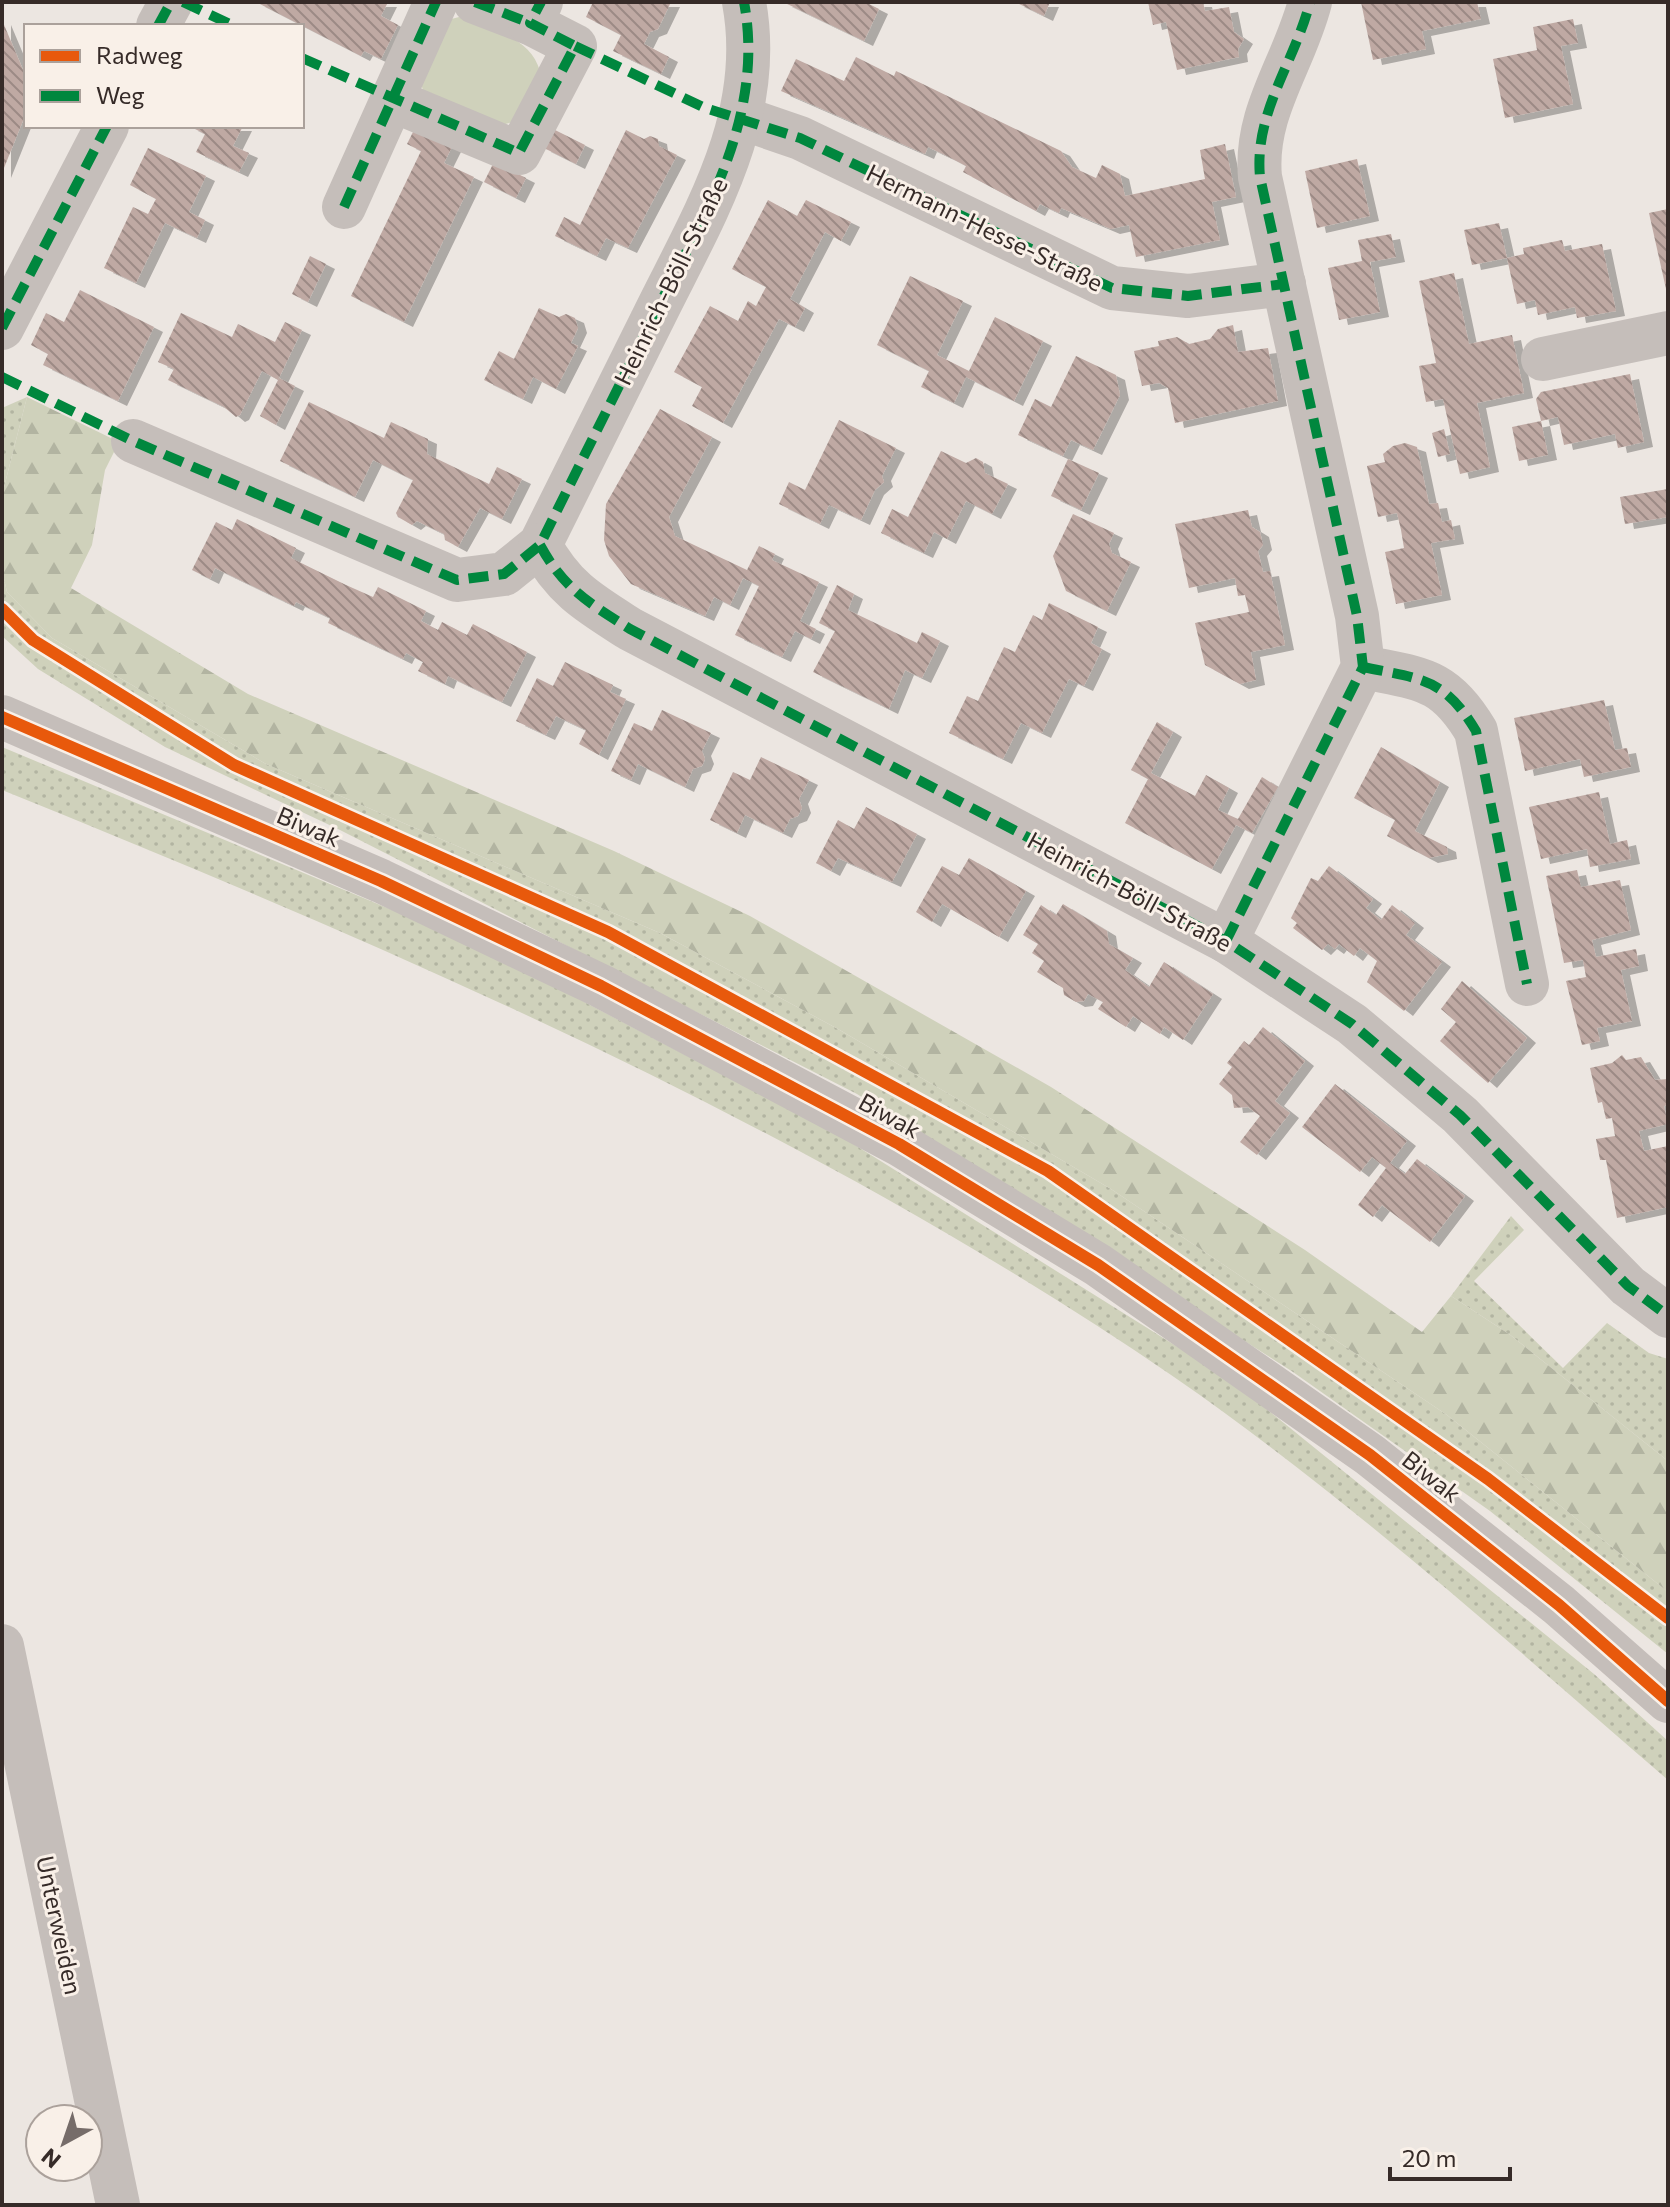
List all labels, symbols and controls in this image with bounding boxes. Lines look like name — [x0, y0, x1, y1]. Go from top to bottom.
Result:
legend — [24, 24, 304, 128]
text: Radweg — [96, 40, 183, 69]
text: Weg — [96, 80, 144, 109]
street label: Hermann-Hesse-Straße — [862, 157, 1108, 297]
street label: Heinrich-Böll-Straße — [607, 173, 733, 389]
street label: Biwak — [273, 800, 345, 852]
street label: Heinrich-Böll-Straße — [1023, 825, 1237, 957]
street label: Biwak — [854, 1086, 926, 1144]
street label: Biwak — [1397, 1444, 1467, 1508]
street label: Unterweiden — [31, 1853, 89, 1997]
north arrow — [24, 2103, 104, 2183]
scale bar — [1390, 2131, 1510, 2181]
text: N — [36, 2143, 66, 2174]
text: 20 m — [1402, 2143, 1456, 2172]

